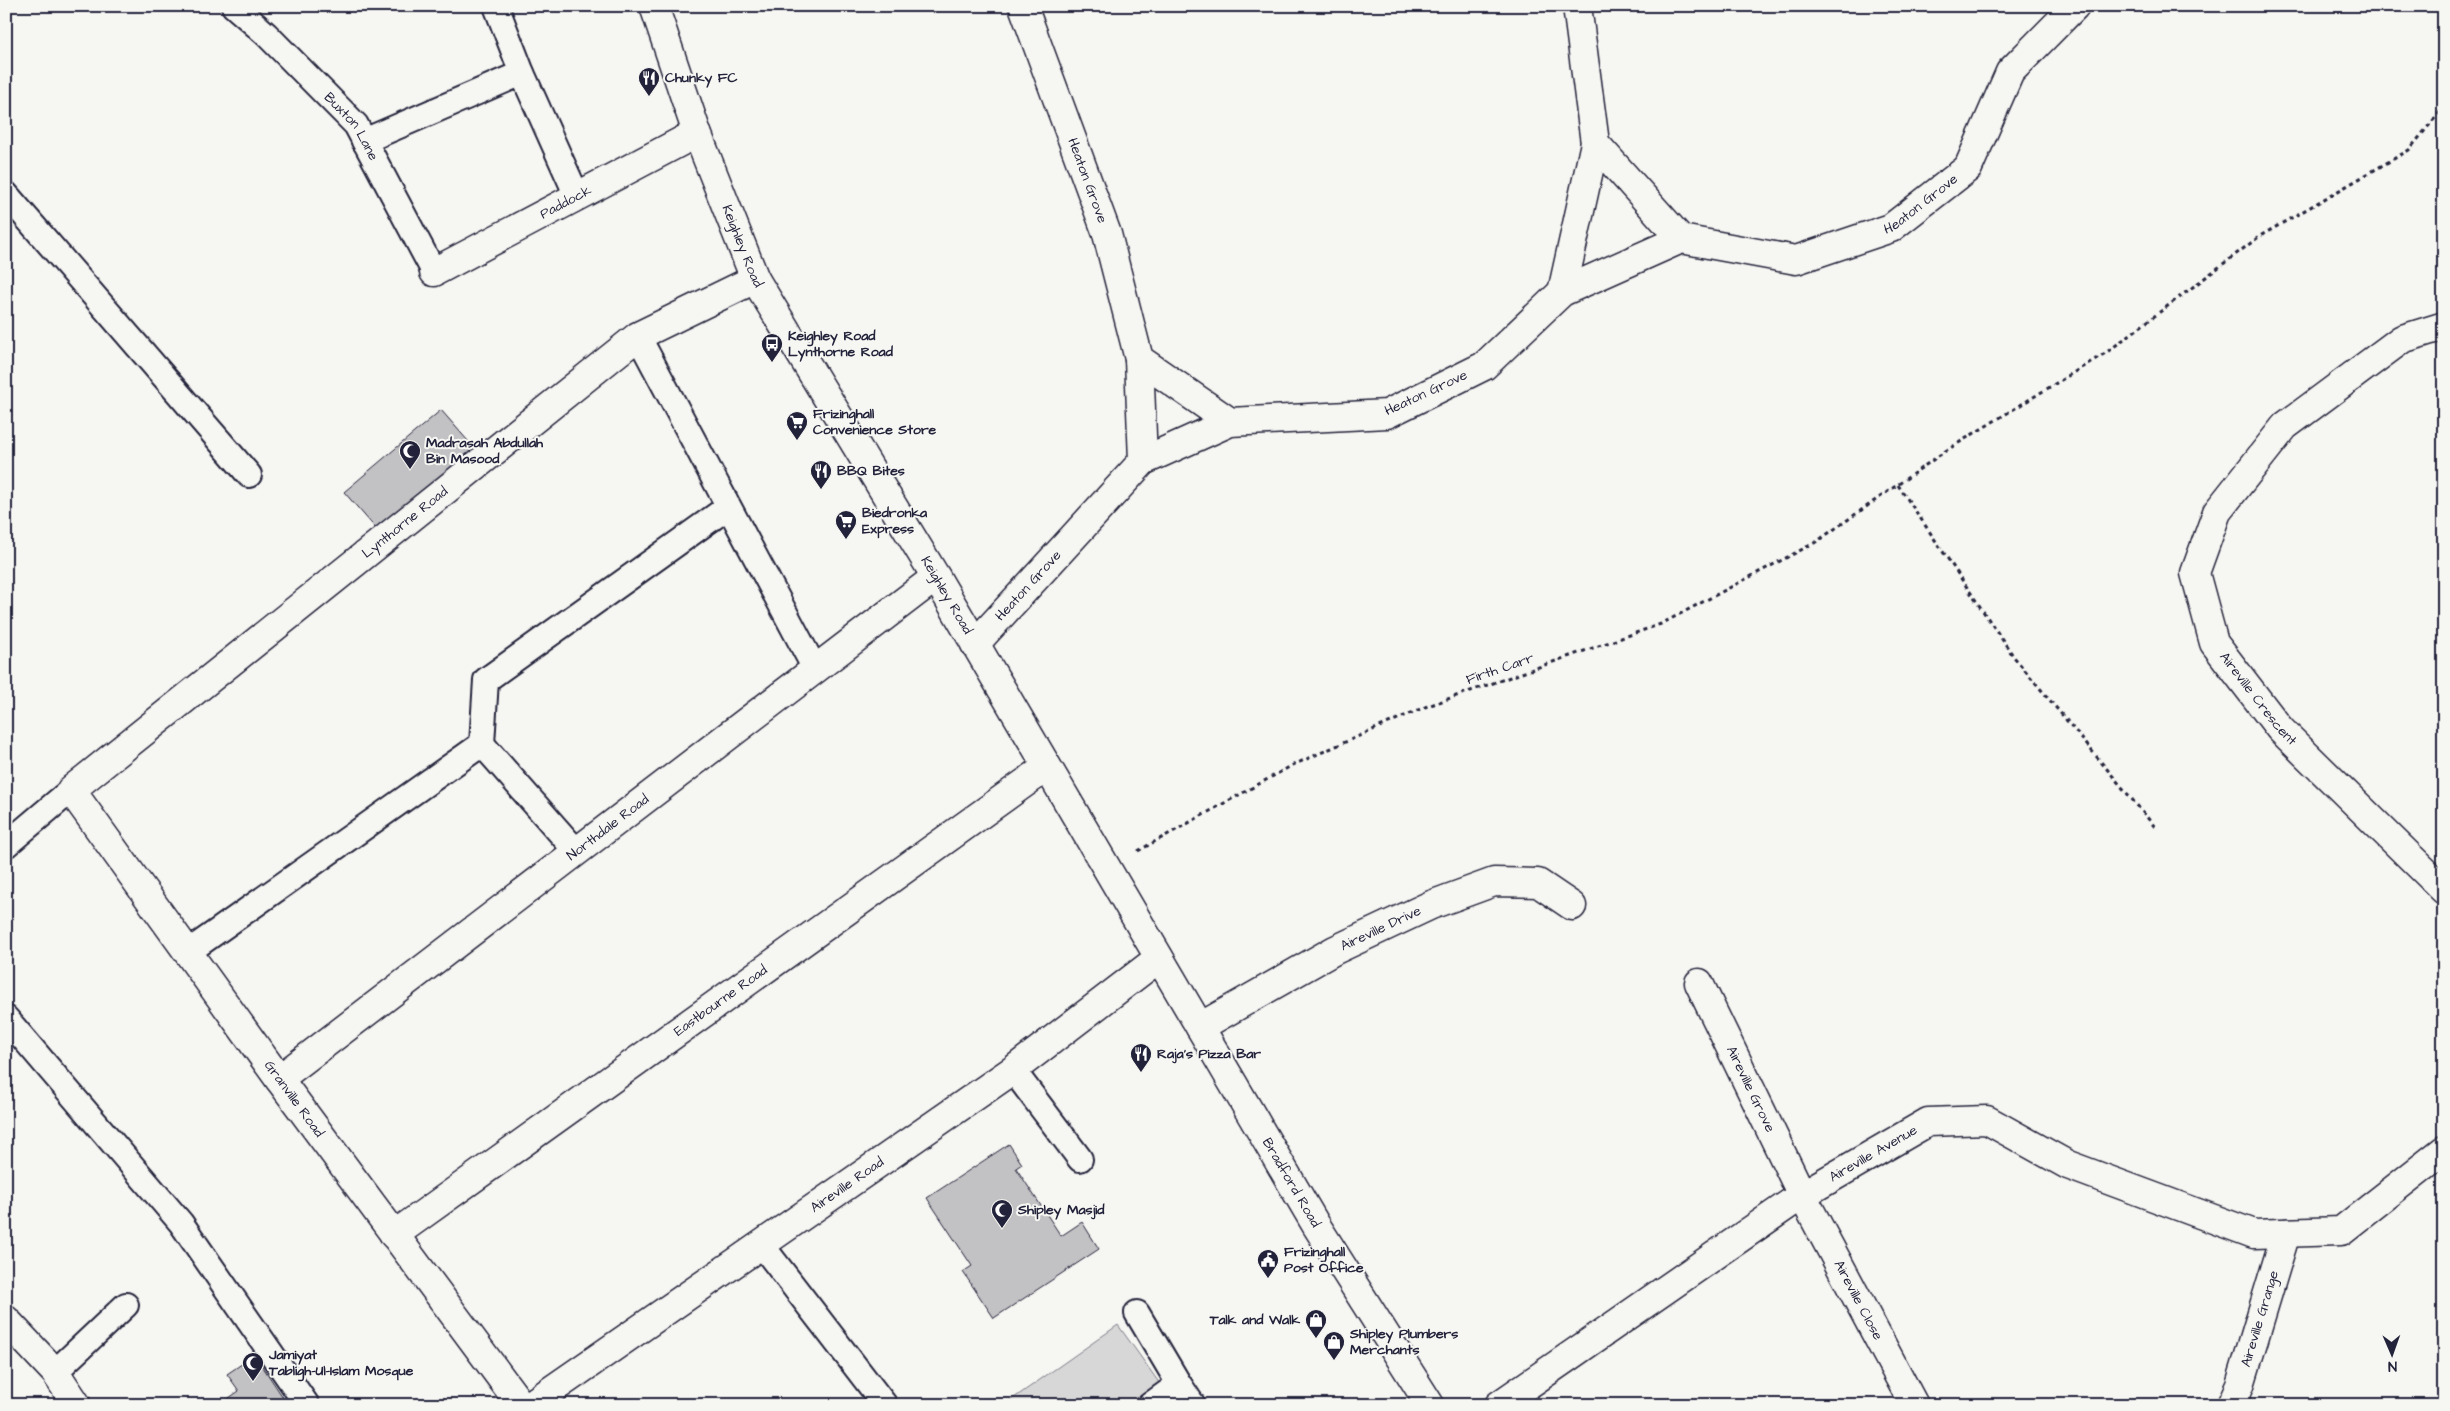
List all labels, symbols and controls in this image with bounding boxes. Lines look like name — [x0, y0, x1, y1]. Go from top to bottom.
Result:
restaurant icon: Chunky FC — [637, 66, 661, 97]
place label: Chunky FC — [665, 68, 738, 88]
street label: Buxton Lane — [319, 88, 383, 165]
street label: Heaton Grove — [1062, 135, 1112, 226]
street label: Heaton Grove — [1881, 169, 1963, 240]
street label: Paddock — [536, 180, 595, 224]
street label: Keighley Road — [717, 202, 768, 292]
place label: Keighley Road Lynthorne Road — [788, 326, 894, 362]
bus stop icon: Keighley Road Lynthorne Road — [760, 332, 784, 363]
street label: Heaton Grove — [1381, 365, 1471, 421]
place label: Frizinghall Convenience Store — [813, 404, 937, 440]
supermarket icon: Frizinghall Convenience Store — [785, 410, 809, 441]
place label: Madrasah Abdullah Bin Masood — [426, 433, 544, 469]
mosque icon: Madrasah Abdullah Bin Masood — [398, 439, 422, 470]
restaurant icon: BBQ Bites — [809, 459, 833, 490]
place label: BBQ Bites — [837, 461, 905, 481]
street label: Lynthorne Road — [358, 482, 452, 563]
place label: Biedronka Express — [862, 503, 928, 539]
supermarket icon: Biedronka Express — [834, 509, 858, 540]
street label: Heaton Grove — [991, 546, 1066, 626]
street label: Keighley Road — [916, 552, 977, 638]
street label: Firth Carr — [1464, 648, 1537, 690]
street label: Aireville Crescent — [2214, 648, 2302, 751]
street label: Northdale Road — [563, 790, 653, 866]
street label: Aireville Drive — [1337, 901, 1425, 956]
street label: Eastbourne Road — [670, 960, 772, 1041]
restaurant icon: Raja's Pizza Bar — [1129, 1042, 1153, 1073]
street label: Aireville Grove — [1721, 1043, 1780, 1136]
place label: Raja's Pizza Bar — [1157, 1044, 1261, 1064]
street label: Granville Road — [259, 1056, 329, 1142]
street label: Aireville Avenue — [1825, 1120, 1921, 1187]
street label: Bradford Road — [1257, 1134, 1325, 1231]
street label: Aireville Road — [806, 1152, 888, 1218]
mosque icon: Shipley Masjid — [990, 1198, 1014, 1229]
place label: Shipley Masjid — [1017, 1200, 1105, 1220]
place label: Frizinghall Post Office — [1284, 1242, 1364, 1278]
public building icon: Frizinghall Post Office — [1256, 1248, 1280, 1279]
street label: Aireville Close — [1829, 1257, 1888, 1344]
street label: Aireville Grange — [2236, 1268, 2284, 1370]
shop icon: Talk and Walk — [1304, 1308, 1328, 1339]
place label: Talk and Walk — [1209, 1310, 1300, 1330]
place label: Shipley Plumbers Merchants — [1349, 1324, 1458, 1360]
north arrow — [2368, 1328, 2418, 1378]
shop icon: Shipley Plumbers Merchants — [1322, 1330, 1346, 1361]
place label: Jamiyat Tabligh-Ul-Islam Mosque — [268, 1345, 414, 1382]
mosque icon: Jamiyat Tabligh-Ul-Islam Mosque — [241, 1351, 265, 1382]
text: N — [2387, 1356, 2397, 1376]

